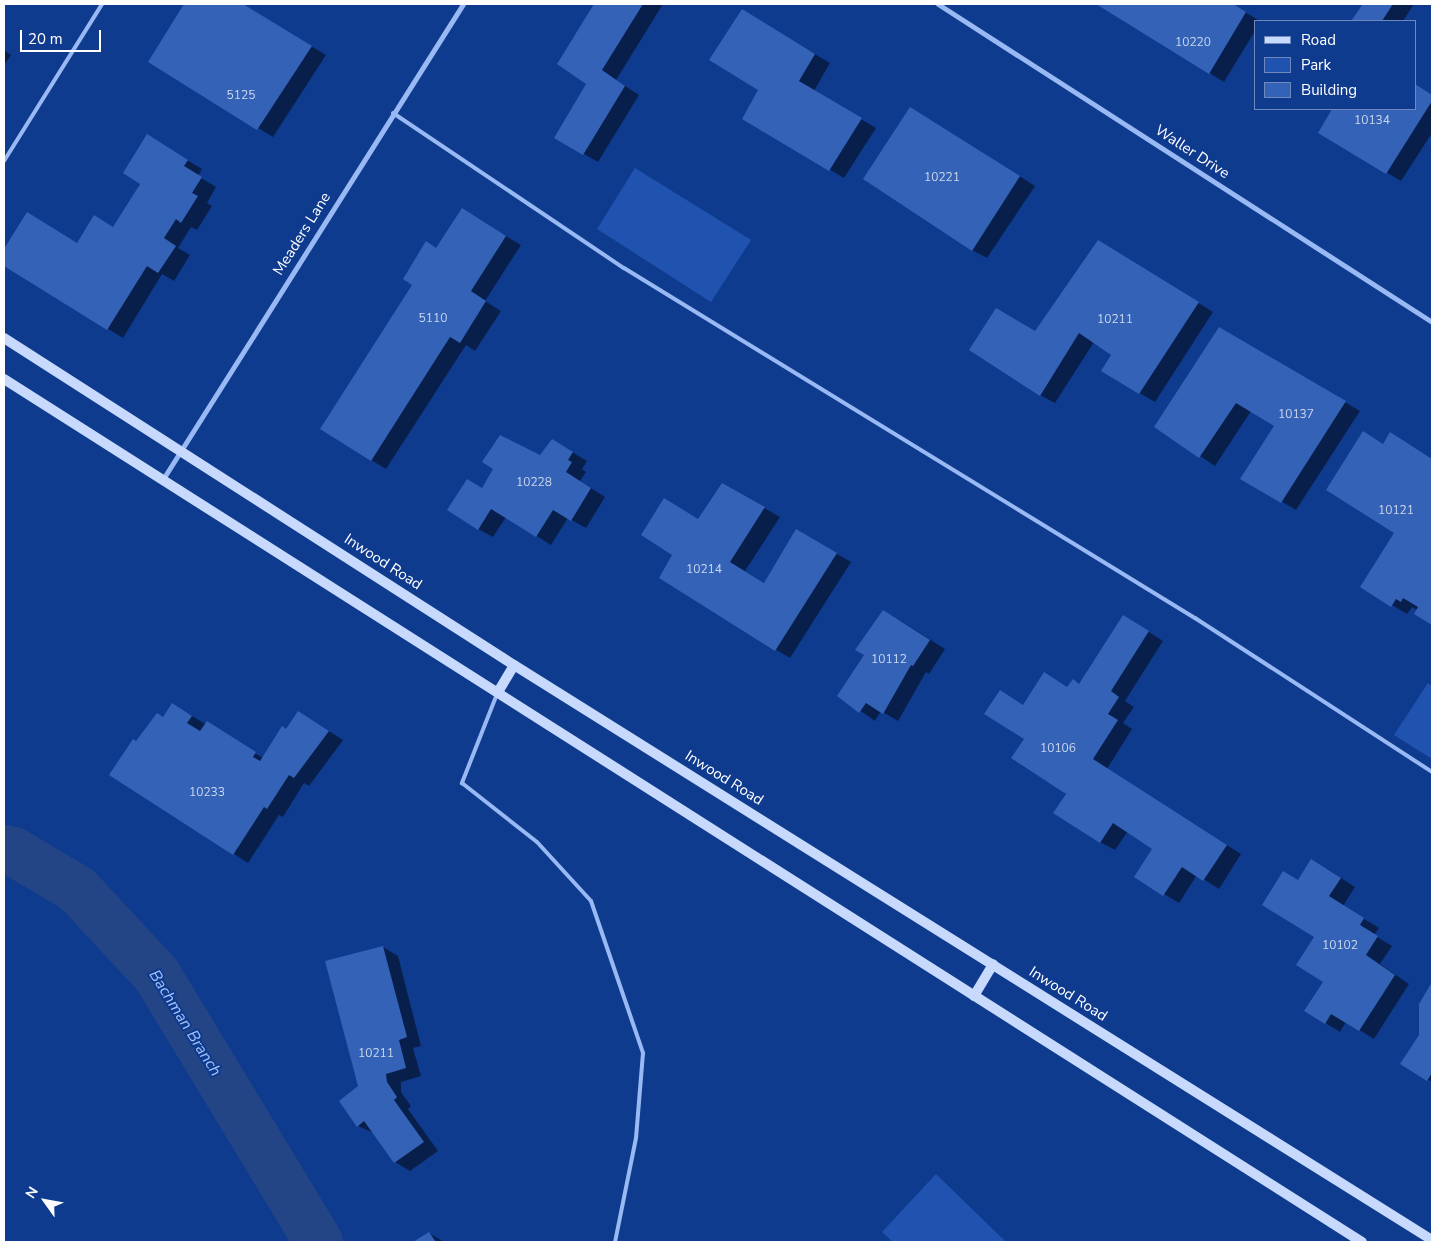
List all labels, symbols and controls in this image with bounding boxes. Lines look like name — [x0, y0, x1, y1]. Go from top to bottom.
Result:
scale bar — [22, 20, 104, 52]
legend — [1254, 20, 1416, 110]
text: 20 m — [28, 29, 63, 49]
text: Road — [1301, 30, 1336, 50]
house number: 10220 — [1175, 36, 1211, 50]
text: Park — [1301, 55, 1331, 75]
text: Building — [1301, 80, 1357, 100]
house number: 5125 — [227, 89, 255, 103]
house number: 10134 — [1354, 114, 1390, 128]
street label: Waller Drive — [1151, 121, 1233, 183]
house number: 10221 — [924, 171, 960, 185]
street label: Meaders Lane — [269, 189, 335, 279]
house number: 5110 — [419, 312, 447, 326]
house number: 10211 — [1097, 313, 1133, 327]
house number: 10137 — [1278, 408, 1314, 422]
house number: 10228 — [516, 476, 552, 490]
house number: 10121 — [1378, 504, 1414, 518]
street label: Inwood Road — [341, 530, 425, 594]
house number: 10214 — [686, 563, 722, 577]
house number: 10112 — [871, 653, 907, 667]
house number: 10106 — [1040, 742, 1076, 756]
street label: Inwood Road — [682, 747, 766, 809]
house number: 10233 — [189, 786, 225, 800]
house number: 10102 — [1322, 939, 1358, 953]
street label: Inwood Road — [1026, 963, 1110, 1025]
water label: Bachman Branch — [145, 966, 225, 1080]
house number: 10211 — [358, 1047, 394, 1061]
north arrow — [20, 1176, 70, 1226]
text: N — [21, 1183, 43, 1202]

